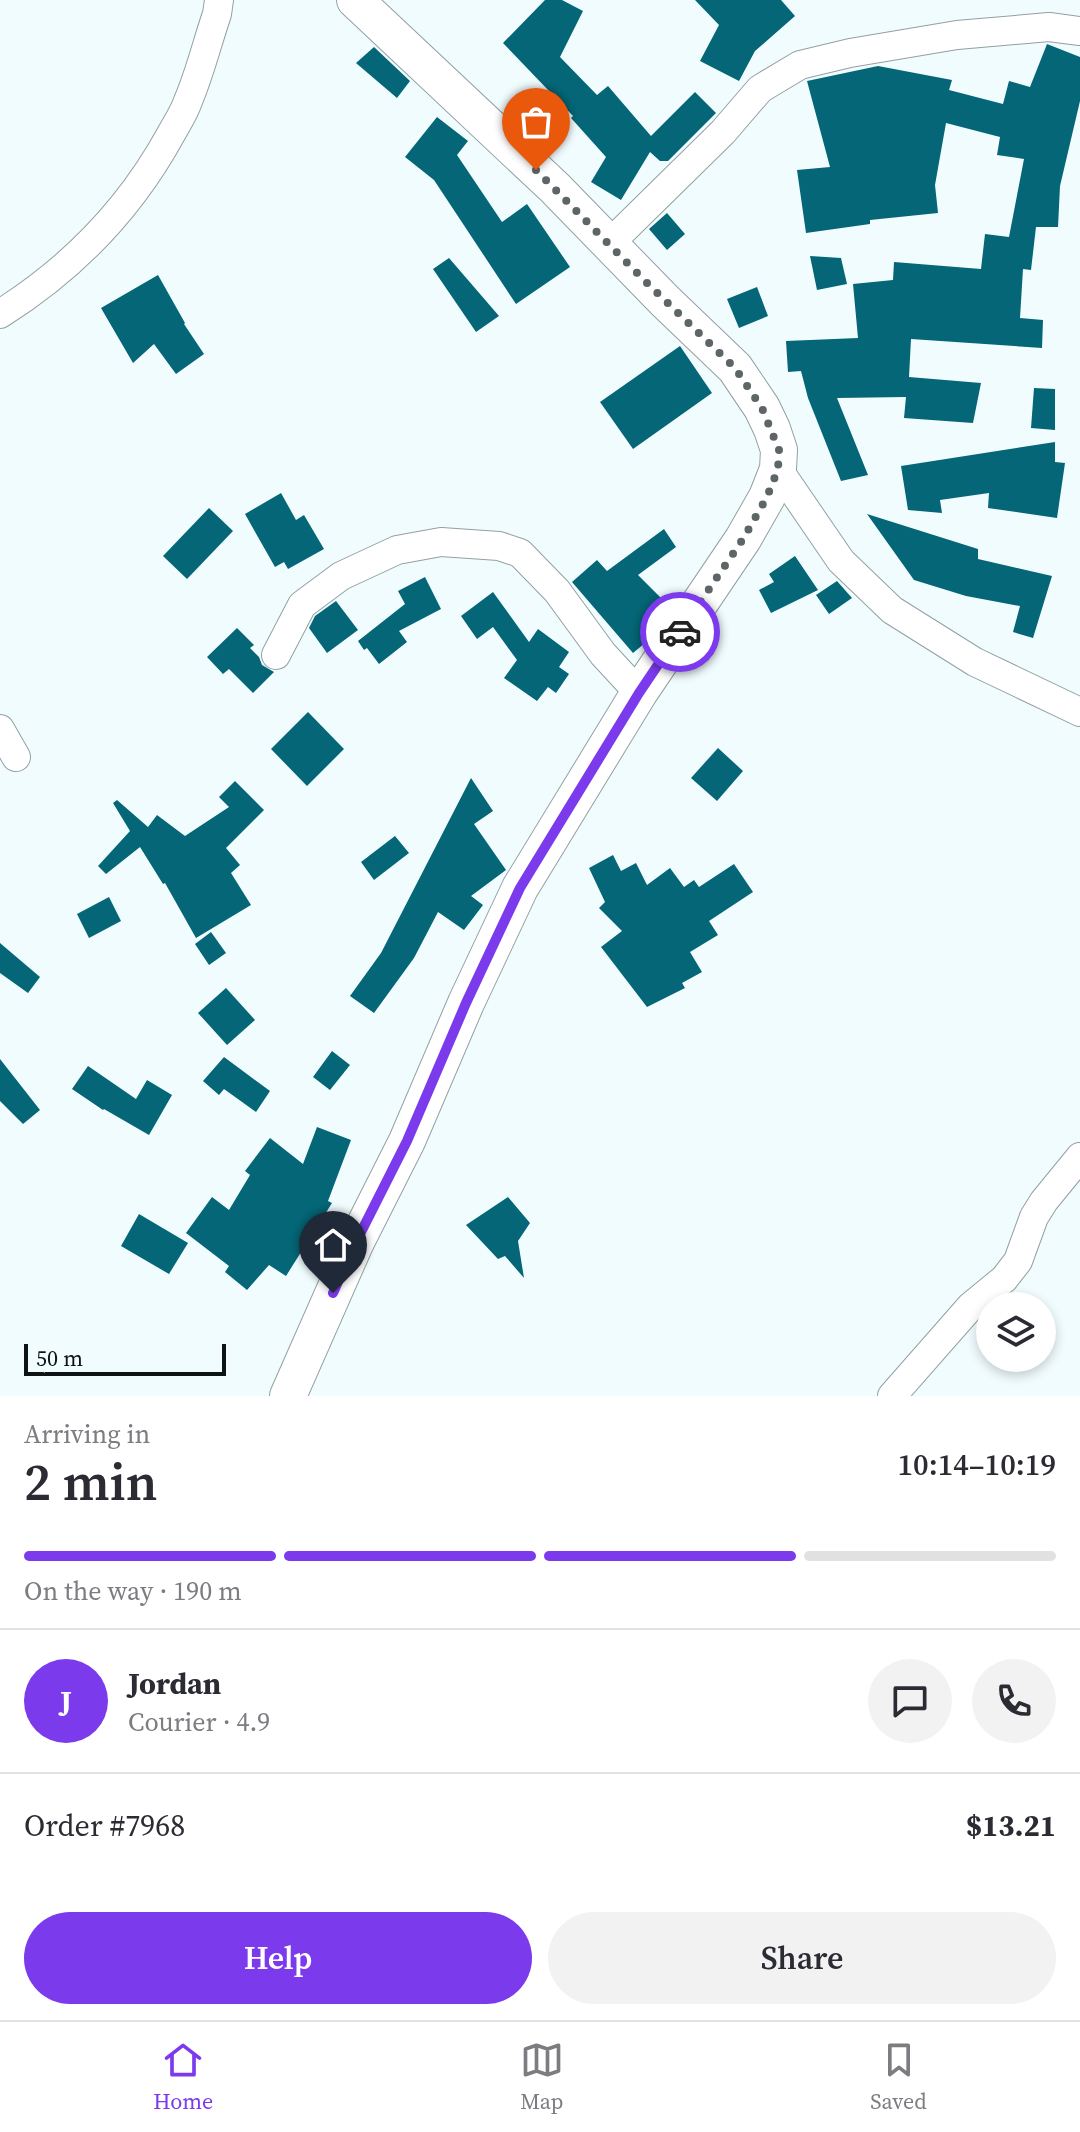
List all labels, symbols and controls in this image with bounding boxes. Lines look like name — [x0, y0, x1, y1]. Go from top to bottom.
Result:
pin — [502, 88, 570, 170]
icon: bag — [514, 100, 558, 144]
courier — [640, 592, 720, 672]
icon: car — [658, 610, 702, 654]
pin — [299, 1211, 367, 1293]
icon: home — [311, 1223, 355, 1267]
map controls — [976, 1292, 1056, 1372]
button: layers — [976, 1292, 1056, 1372]
scale bar — [24, 1340, 226, 1376]
text: 50 m — [36, 1343, 83, 1373]
text: Arriving in — [24, 1416, 150, 1452]
text: 10:14–10:19 — [897, 1444, 1056, 1485]
text: 2 min — [24, 1446, 157, 1517]
text: On the way · 190 m — [24, 1573, 242, 1609]
button: chat — [868, 1659, 952, 1743]
button: phone — [972, 1659, 1056, 1743]
text: Jordan — [128, 1663, 221, 1704]
text: J — [60, 1681, 72, 1722]
text: Courier · 4.9 — [128, 1704, 270, 1740]
text: Order #7968 — [24, 1805, 185, 1846]
text: $13.21 — [966, 1805, 1056, 1846]
button: Help — [24, 1912, 532, 2004]
button: Share — [548, 1912, 1056, 2004]
tab: Home — [153, 2038, 213, 2116]
tab: Map — [520, 2038, 564, 2116]
tab: Saved — [870, 2038, 927, 2116]

